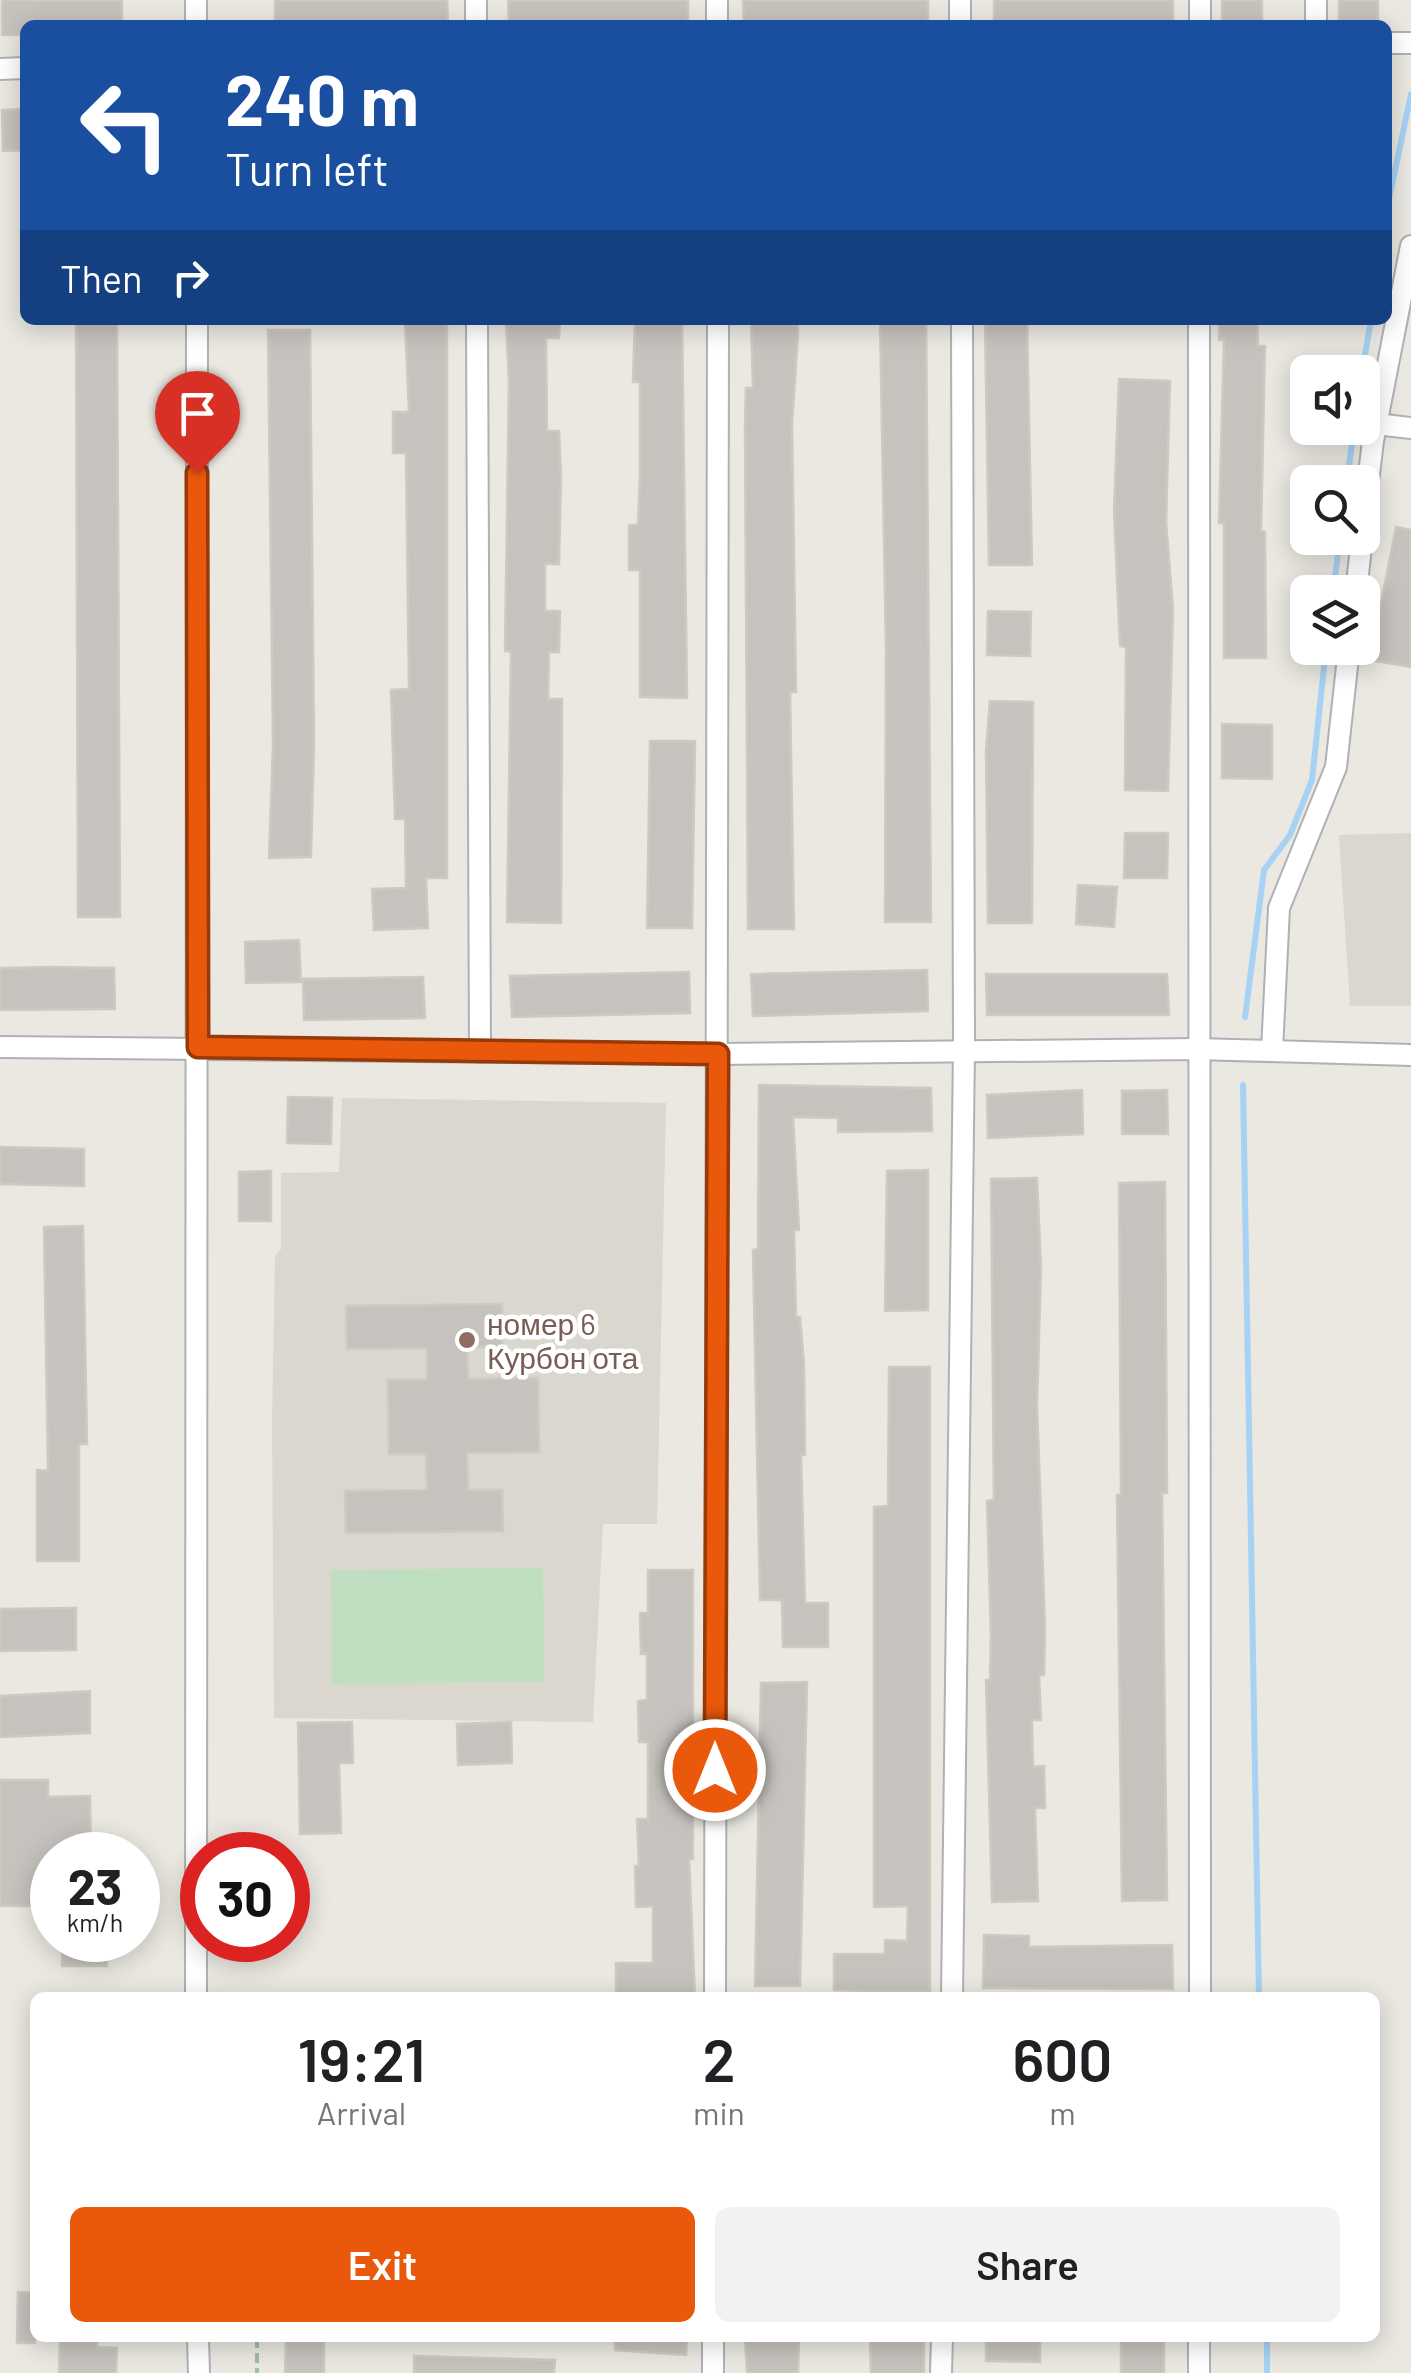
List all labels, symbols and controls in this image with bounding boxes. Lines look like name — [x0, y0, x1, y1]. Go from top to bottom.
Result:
text: 240 m — [225, 56, 419, 140]
icon: left — [60, 60, 190, 190]
text: Turn left — [225, 141, 389, 195]
icon: right — [163, 250, 218, 305]
text: Then — [60, 255, 143, 301]
map controls — [1290, 355, 1380, 665]
button: sound — [1290, 355, 1380, 445]
pin — [155, 371, 240, 474]
icon: arrive — [170, 386, 225, 441]
button: search — [1290, 465, 1380, 555]
button: layers — [1290, 575, 1380, 665]
place label: номер 6 Курбон ота — [487, 1305, 639, 1375]
marker: номер 6 Курбон ота — [456, 1329, 478, 1351]
position arrow — [663, 1718, 767, 1822]
speed limit sign: 30 — [180, 1832, 310, 1962]
text: 23 — [68, 1855, 122, 1915]
text: km/h — [67, 1907, 123, 1937]
text: 19:21 — [298, 2022, 425, 2094]
text: 2 — [702, 2022, 735, 2094]
text: 600 — [1012, 2022, 1112, 2094]
text: Arrival — [317, 2093, 406, 2131]
text: min — [693, 2093, 745, 2131]
text: m — [1049, 2093, 1076, 2131]
button: Exit — [70, 2207, 695, 2322]
button: Share — [715, 2207, 1340, 2322]

